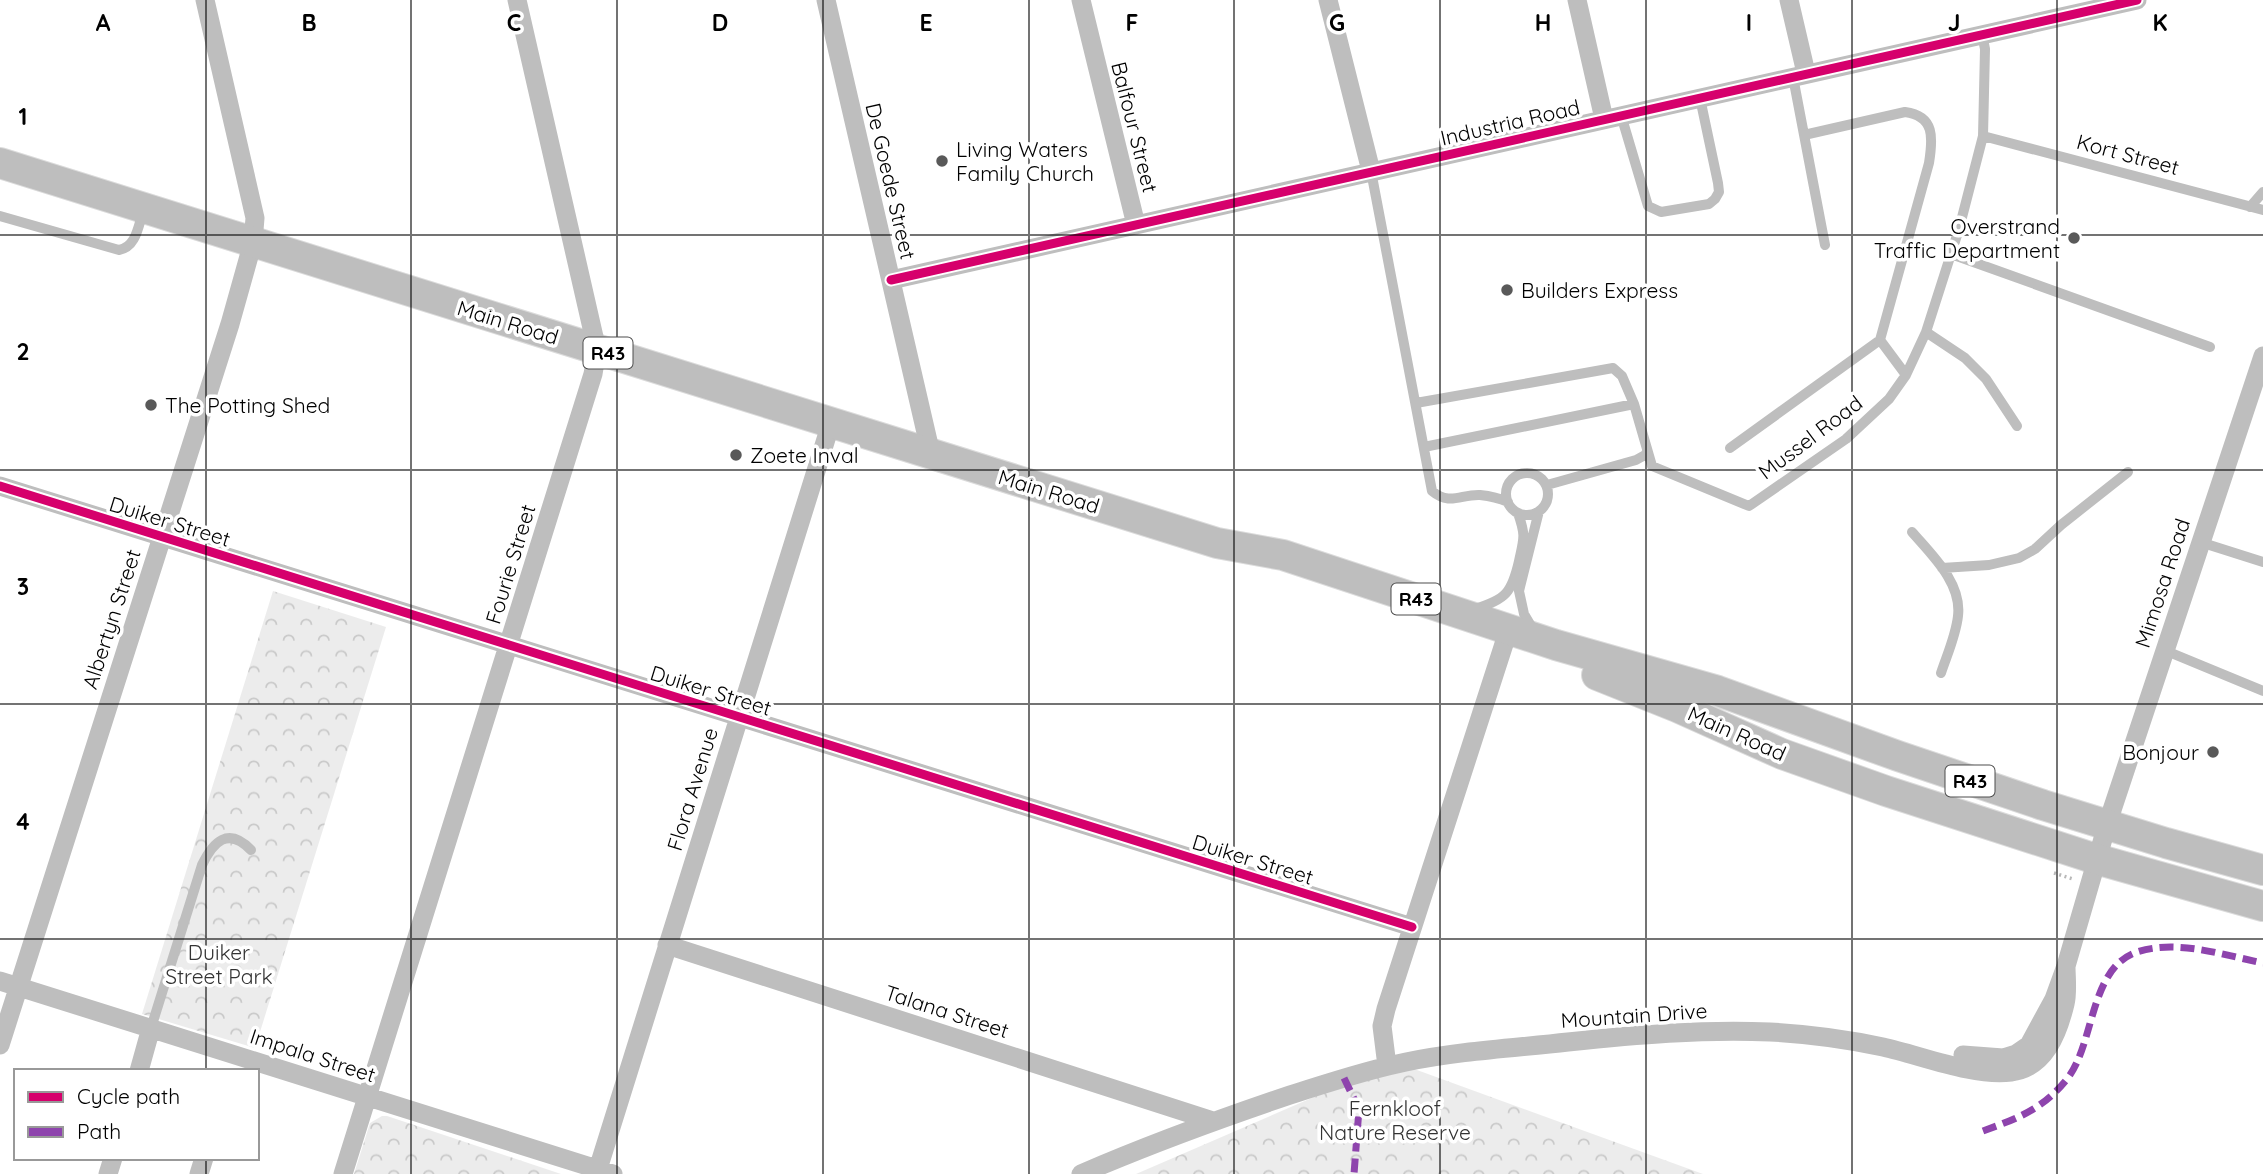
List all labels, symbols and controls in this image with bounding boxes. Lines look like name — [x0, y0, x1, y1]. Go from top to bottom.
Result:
text: A — [96, 8, 111, 37]
text: B — [301, 8, 317, 37]
text: C — [507, 8, 521, 37]
text: D — [712, 8, 728, 37]
text: E — [919, 8, 933, 37]
text: F — [1126, 8, 1138, 37]
text: G — [1329, 8, 1345, 37]
text: H — [1535, 8, 1551, 37]
text: I — [1746, 8, 1752, 37]
text: J — [1948, 8, 1960, 37]
text: K — [2152, 8, 2168, 37]
street label: Balfour Street — [1106, 59, 1164, 195]
street label: Industria Road — [1438, 93, 1582, 151]
street label: De Goede Street — [860, 100, 922, 262]
text: 1 — [19, 102, 27, 131]
street label: Kort Street — [2074, 128, 2182, 180]
place label: Living Waters Family Church — [956, 136, 1094, 186]
marker: Living Waters Family Church — [934, 153, 950, 169]
place label: Overstrand Traffic Department — [1874, 213, 2060, 263]
marker: Overstrand Traffic Department — [2066, 230, 2082, 246]
place label: Builders Express — [1521, 277, 1678, 303]
marker: Builders Express — [1499, 282, 1515, 298]
street label: Main Road — [454, 294, 562, 350]
text: 2 — [16, 337, 30, 366]
road number: R43 — [584, 338, 632, 368]
street label: Mussel Road — [1753, 389, 1867, 485]
place label: The Potting Shed — [165, 392, 330, 418]
marker: The Potting Shed — [143, 397, 159, 413]
place label: Zoete Inval — [750, 442, 859, 468]
marker: Zoete Inval — [728, 447, 744, 463]
street label: Main Road — [995, 463, 1103, 519]
street label: Duiker Street — [106, 490, 234, 552]
street label: Fourie Street — [479, 501, 541, 627]
street label: Mimosa Road — [2129, 515, 2195, 651]
street label: Albertyn Street — [76, 546, 146, 692]
text: 3 — [17, 572, 29, 601]
road number: R43 — [1392, 584, 1440, 614]
street label: Duiker Street — [647, 659, 775, 721]
street label: Main Road — [1684, 700, 1790, 766]
street label: Flora Avenue — [661, 724, 723, 854]
place label: Bonjour — [2122, 739, 2199, 765]
marker: Bonjour — [2205, 744, 2221, 760]
road number: R43 — [1946, 766, 1994, 796]
text: 4 — [16, 807, 30, 836]
street label: Duiker Street — [1189, 828, 1317, 890]
park label: Duiker Street Park — [165, 939, 273, 989]
street label: Talana Street — [882, 979, 1012, 1043]
street label: Mountain Drive — [1560, 997, 1708, 1033]
street label: Impala Street — [247, 1022, 379, 1088]
legend — [14, 1069, 259, 1160]
text: Cycle path — [77, 1083, 180, 1109]
park label: Fernkloof Nature Reserve — [1319, 1095, 1471, 1145]
text: Path — [77, 1118, 121, 1144]

